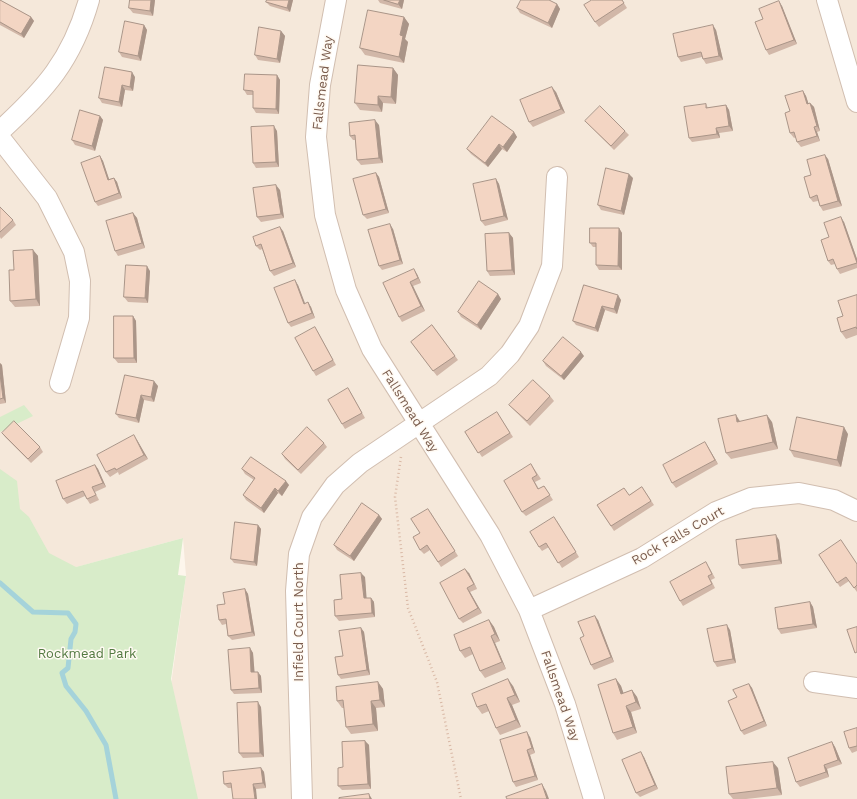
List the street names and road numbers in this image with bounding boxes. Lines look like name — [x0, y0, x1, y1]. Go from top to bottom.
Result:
street label: Fallsmead Way — [309, 35, 337, 131]
street label: Fallsmead Way — [378, 367, 442, 455]
street label: Rock Falls Court — [629, 503, 727, 569]
street label: Infield Court North — [291, 562, 307, 682]
street label: Fallsmead Way — [537, 649, 583, 743]

